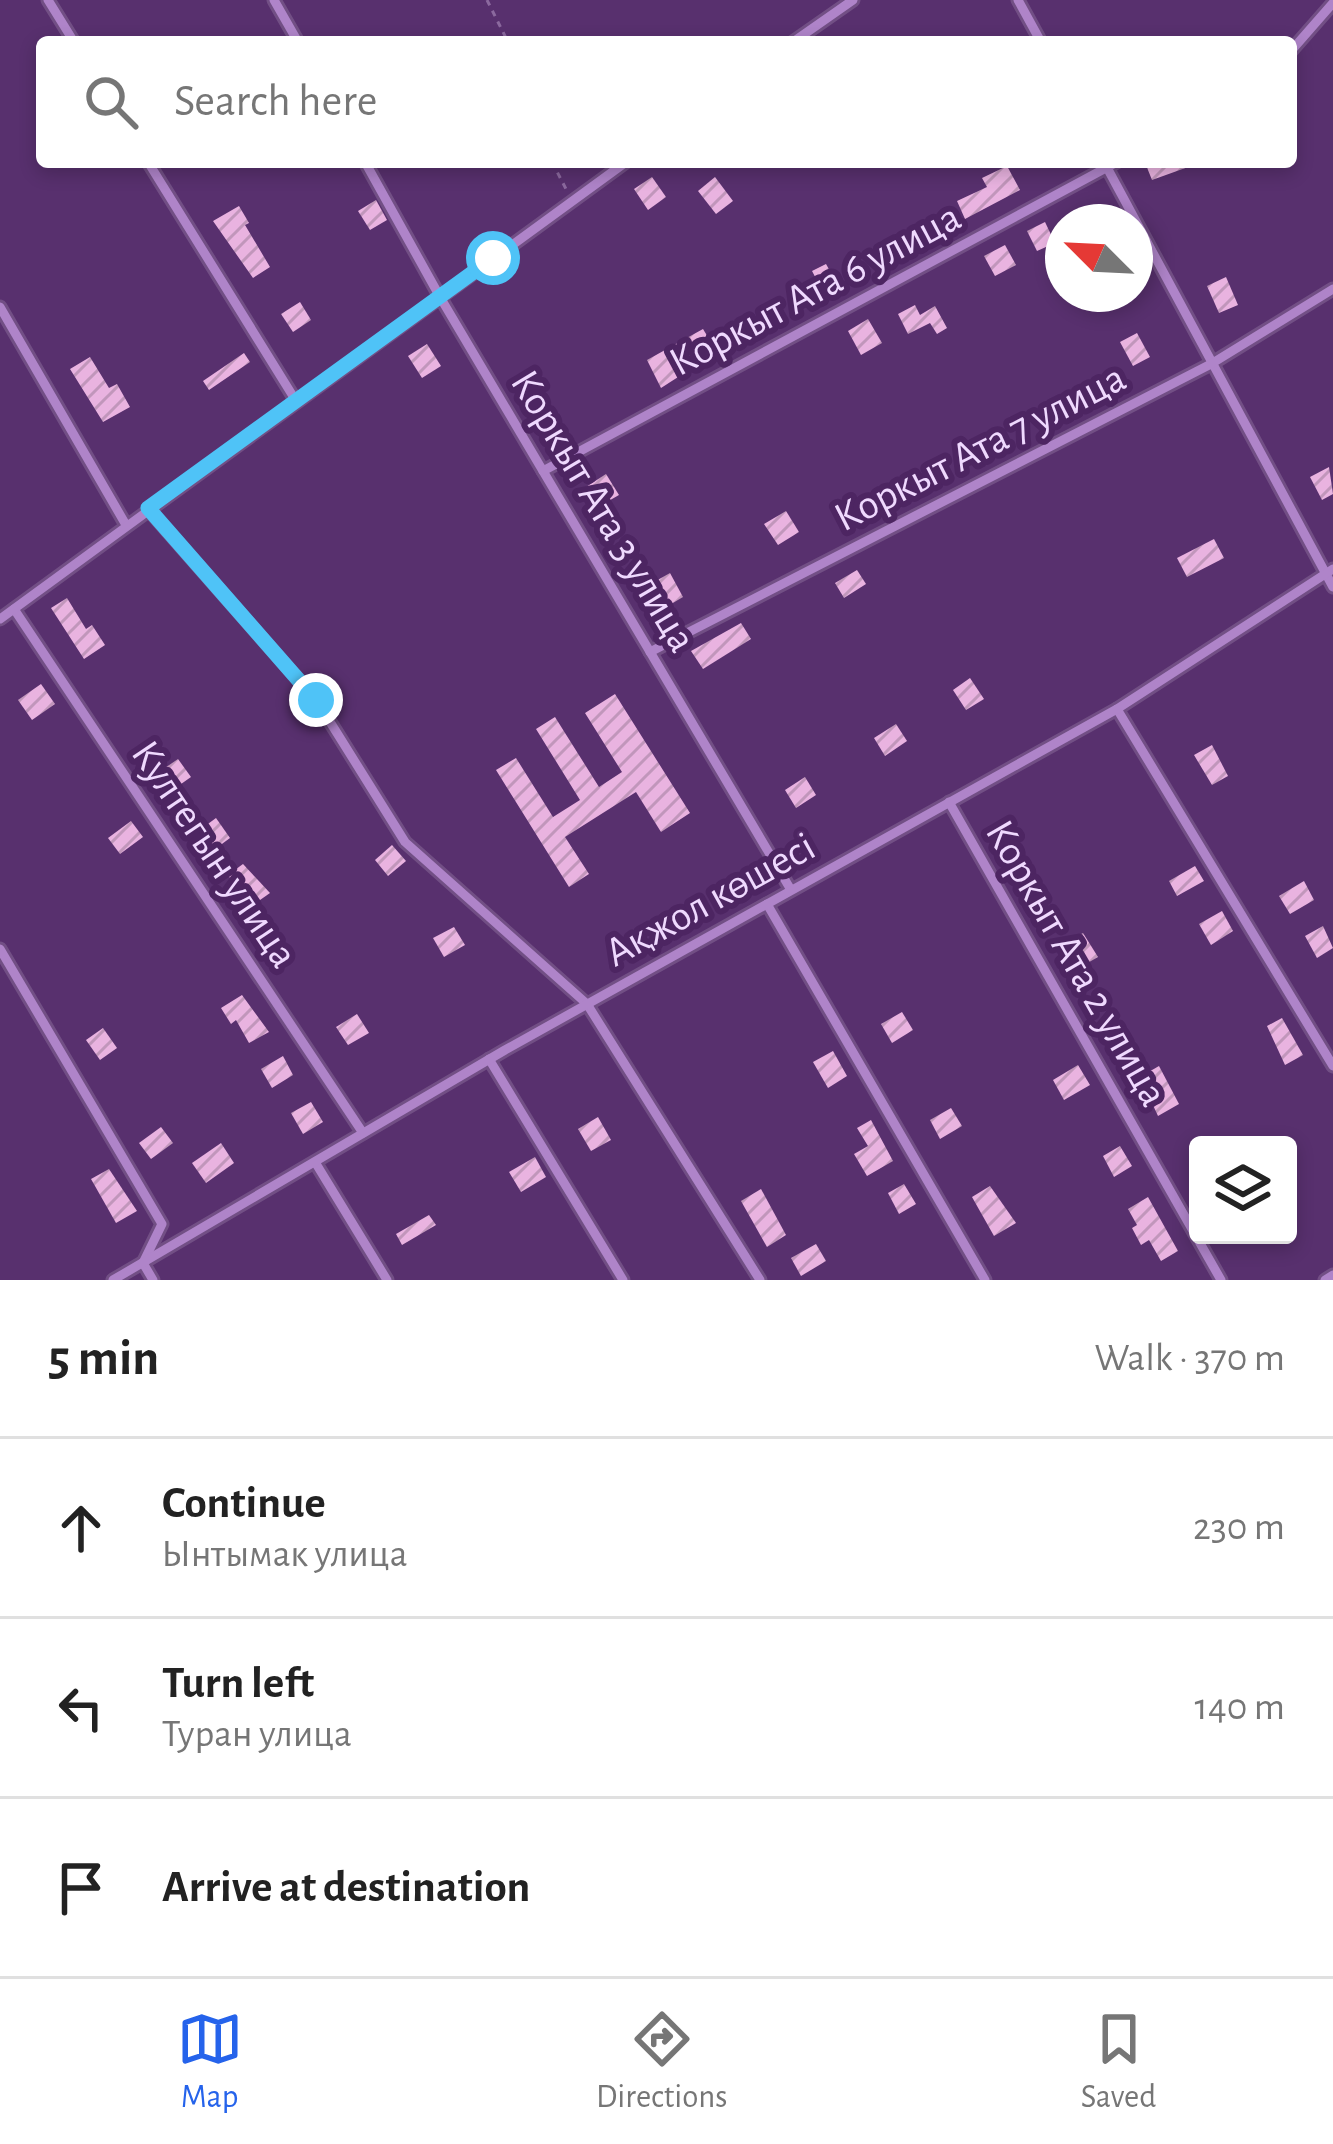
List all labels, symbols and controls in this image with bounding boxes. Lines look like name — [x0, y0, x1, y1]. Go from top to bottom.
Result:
search box — [36, 36, 1297, 168]
icon: search — [78, 69, 144, 135]
text: Search here — [174, 79, 377, 124]
street label: Коркыт Ата 6 улица — [663, 195, 967, 384]
north arrow — [1045, 204, 1153, 312]
route start — [466, 231, 520, 285]
street label: Коркыт Ата 7 улица — [828, 356, 1132, 539]
street label: Коркыт Ата 3 улица — [503, 363, 704, 659]
route end — [289, 673, 343, 727]
street label: Култегын улица — [123, 733, 305, 975]
street label: Коркыт Ата 2 улица — [978, 813, 1175, 1113]
street label: Ақжол көшесі — [598, 825, 822, 975]
map controls — [1189, 1136, 1297, 1244]
button: layers — [1189, 1136, 1297, 1244]
text: 5 min — [48, 1333, 159, 1384]
text: Walk · 370 m — [1094, 1339, 1285, 1378]
text: Continue — [162, 1481, 326, 1526]
icon: ahead — [48, 1495, 114, 1561]
text: 230 m — [1193, 1508, 1285, 1547]
text: Ынтымак улица — [162, 1535, 407, 1574]
text: Turn left — [162, 1661, 314, 1706]
icon: left — [48, 1675, 114, 1741]
text: 140 m — [1195, 1688, 1285, 1727]
text: Туран улица — [162, 1715, 352, 1754]
icon: arrive — [48, 1855, 114, 1921]
text: Arrive at destination — [162, 1865, 530, 1910]
tab: Map — [177, 2006, 243, 2118]
tab: Directions — [596, 2006, 727, 2118]
tab: Saved — [1081, 2006, 1156, 2118]

